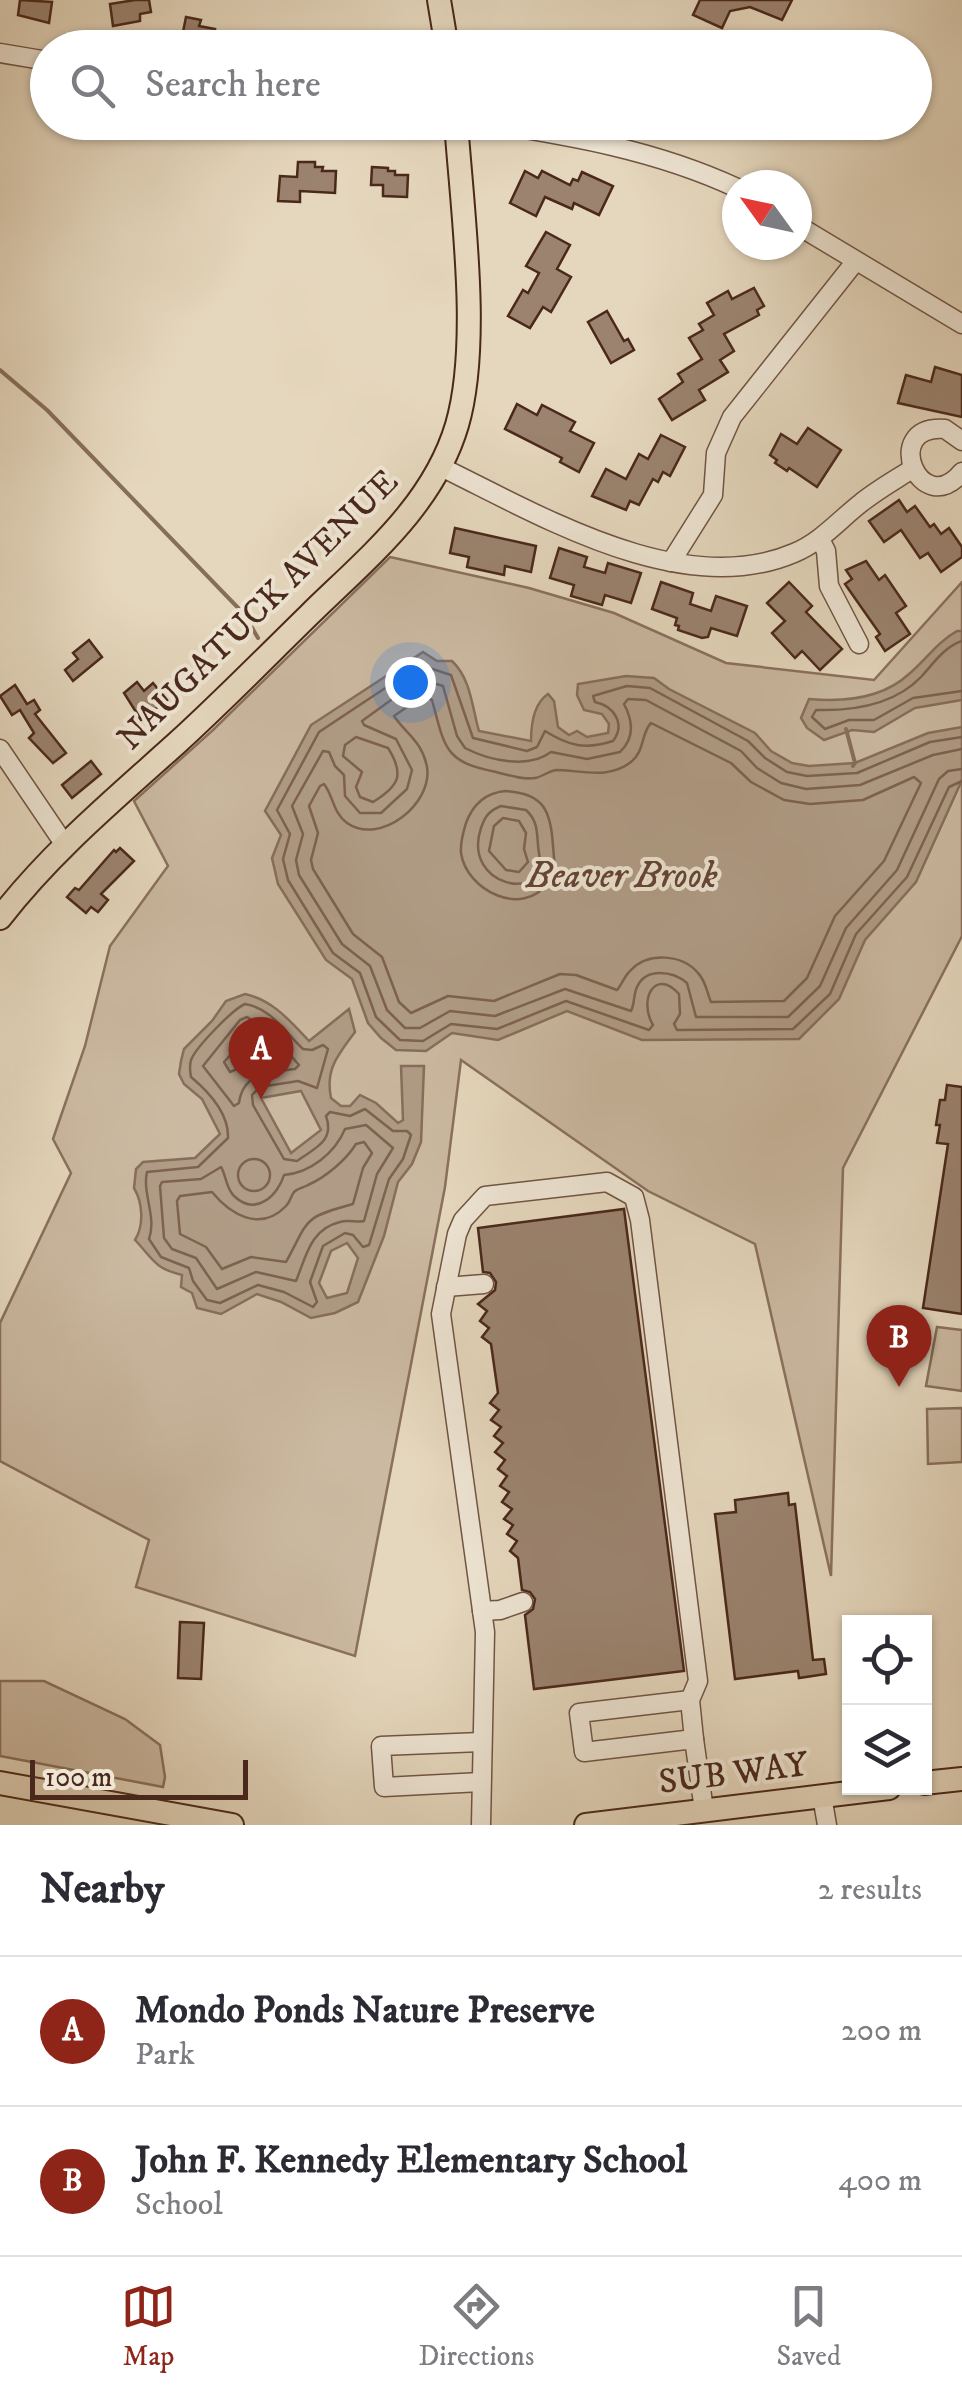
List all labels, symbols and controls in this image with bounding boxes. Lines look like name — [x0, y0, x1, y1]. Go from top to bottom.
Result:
search box — [30, 30, 932, 140]
icon: search — [65, 58, 120, 113]
text: Search here — [145, 61, 321, 109]
north arrow — [722, 170, 812, 260]
street label: NAUGATUCK AVENUE — [109, 461, 408, 760]
your location — [385, 657, 436, 708]
water label: Beaver Brook — [524, 852, 718, 900]
pin: A — [228, 1016, 294, 1099]
pin: B — [866, 1304, 932, 1387]
map controls — [842, 1615, 932, 1795]
button: locate — [842, 1615, 932, 1705]
button: layers — [842, 1705, 932, 1795]
street label: SUB WAY — [656, 1743, 811, 1805]
scale bar — [30, 1755, 248, 1800]
text: 100 m — [45, 1760, 112, 1795]
text: Nearby — [40, 1864, 164, 1916]
text: 2 results — [818, 1870, 922, 1910]
text: Mondo Ponds Nature Preserve — [135, 1987, 595, 2035]
text: A — [62, 2011, 83, 2051]
text: 200 m — [841, 2011, 922, 2051]
text: Park — [135, 2035, 195, 2075]
text: John F. Kennedy Elementary School — [135, 2137, 687, 2185]
text: B — [62, 2161, 83, 2201]
text: 400 m — [838, 2161, 922, 2201]
text: School — [135, 2185, 223, 2225]
tab: Map — [121, 2279, 176, 2374]
tab: Directions — [418, 2279, 534, 2374]
tab: Saved — [777, 2279, 841, 2374]

